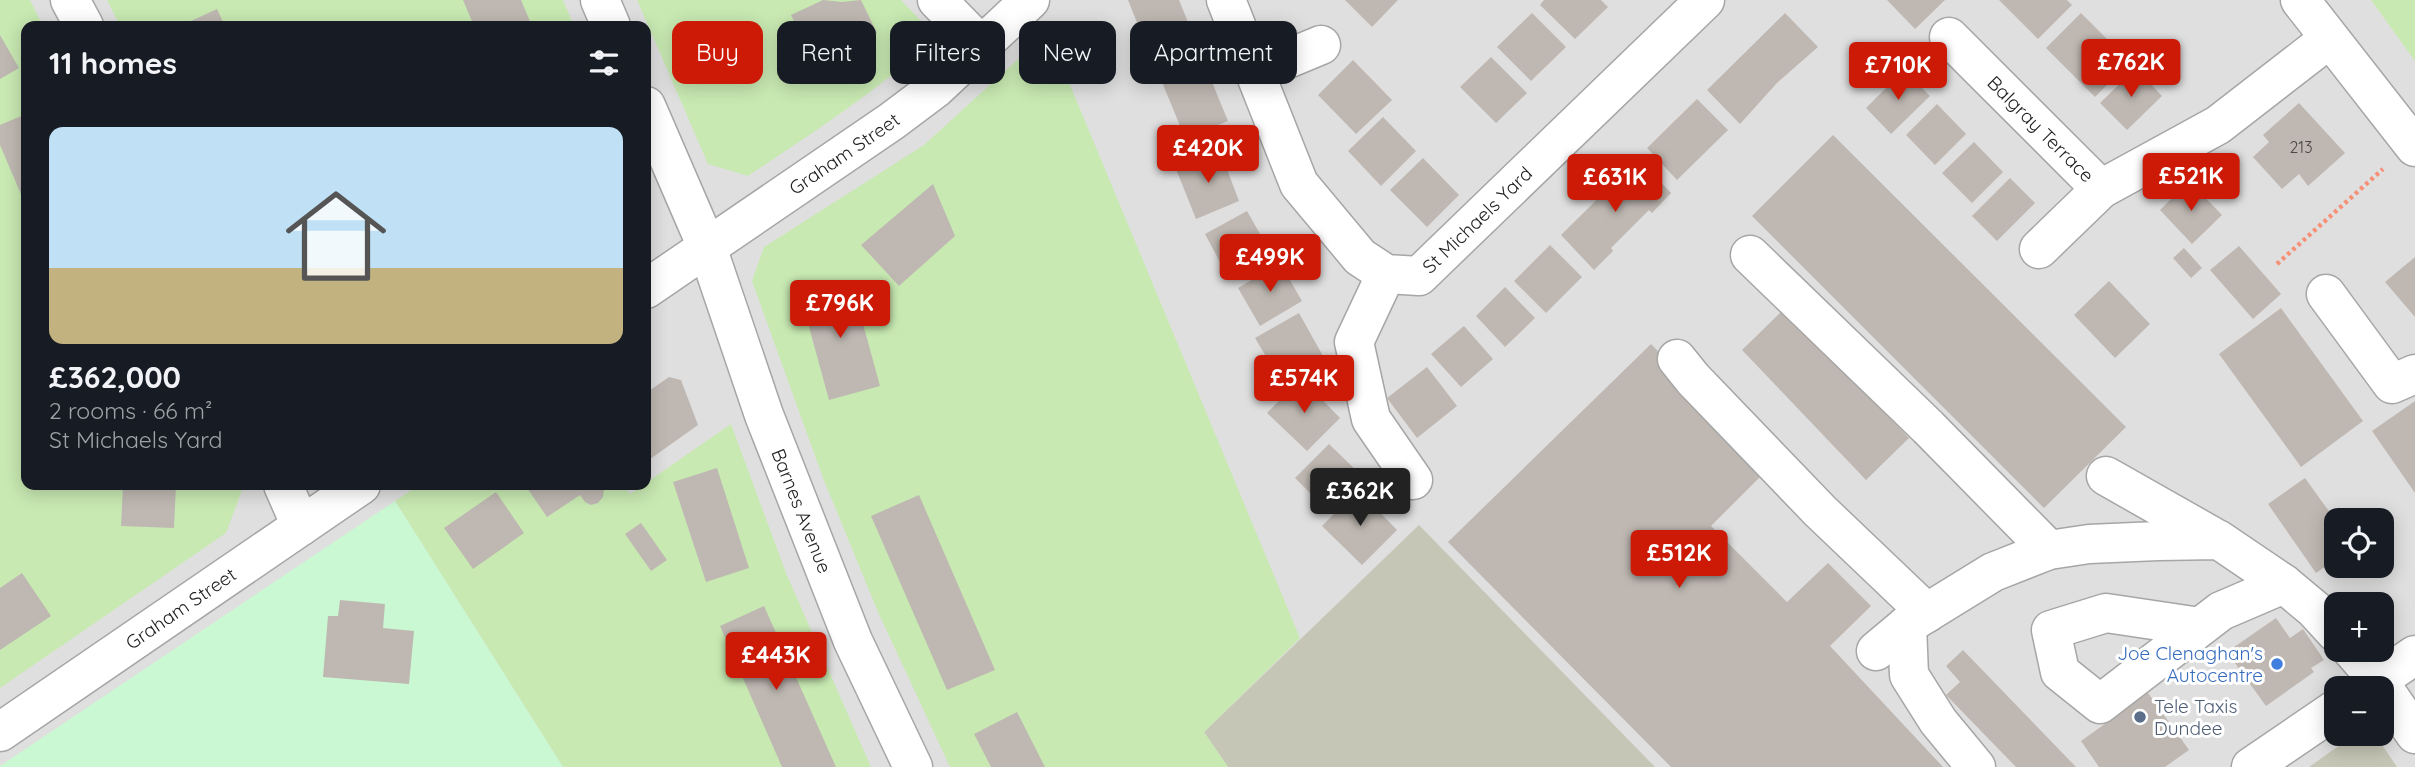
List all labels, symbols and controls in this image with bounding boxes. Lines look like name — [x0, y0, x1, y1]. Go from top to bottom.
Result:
chip: Buy — [672, 21, 763, 84]
chip: Rent — [777, 21, 876, 84]
chip: Filters — [890, 21, 1005, 84]
chip: New — [1019, 21, 1116, 84]
chip: Apartment — [1130, 21, 1297, 84]
pin: £762K — [2082, 40, 2180, 99]
pin: £710K — [1849, 42, 1947, 102]
text: 11 homes — [49, 44, 177, 82]
icon: filters — [585, 44, 623, 82]
text: £762K — [2097, 47, 2165, 76]
text: £710K — [1865, 50, 1931, 79]
street label: Balgray Terrace — [1983, 71, 2099, 187]
street label: Graham Street — [784, 108, 904, 200]
pin: £420K — [1159, 125, 1257, 185]
text: £420K — [1173, 133, 1243, 162]
house number: 213 — [2289, 137, 2313, 157]
pin: £631K — [1566, 154, 1664, 214]
pin: £521K — [2142, 154, 2240, 213]
street label: St Michaels Yard — [1417, 161, 1537, 278]
text: £521K — [2159, 161, 2223, 190]
text: £631K — [1583, 162, 1647, 191]
icon: home — [273, 173, 399, 299]
pin: £499K — [1221, 234, 1319, 294]
text: £499K — [1236, 242, 1304, 271]
pin: £796K — [791, 280, 889, 340]
text: £796K — [806, 288, 874, 317]
pin: £574K — [1255, 356, 1353, 415]
text: £362,000 — [49, 358, 181, 396]
text: £574K — [1270, 363, 1338, 392]
text: 2 rooms · 66 m² — [49, 396, 212, 425]
text: St Michaels Yard — [49, 425, 223, 454]
street label: Barnes Avenue — [766, 445, 837, 577]
pin: £362K — [1311, 468, 1409, 528]
text: £362K — [1326, 476, 1394, 505]
map controls — [2324, 508, 2394, 746]
button: locate — [2324, 508, 2394, 578]
pin: £512K — [1630, 530, 1728, 590]
text: £512K — [1647, 538, 1711, 567]
street label: Graham Street — [121, 562, 241, 655]
button: + — [2324, 592, 2394, 662]
pin: £443K — [727, 632, 825, 692]
text: £443K — [742, 640, 810, 669]
place label: Joe Clenaghan's Autocentre — [2117, 641, 2263, 687]
marker: Joe Clenaghan's Autocentre — [2269, 656, 2285, 672]
button: − — [2324, 676, 2394, 746]
place label: Tele Taxis Dundee — [2154, 694, 2237, 740]
marker: Tele Taxis Dundee — [2132, 709, 2148, 725]

